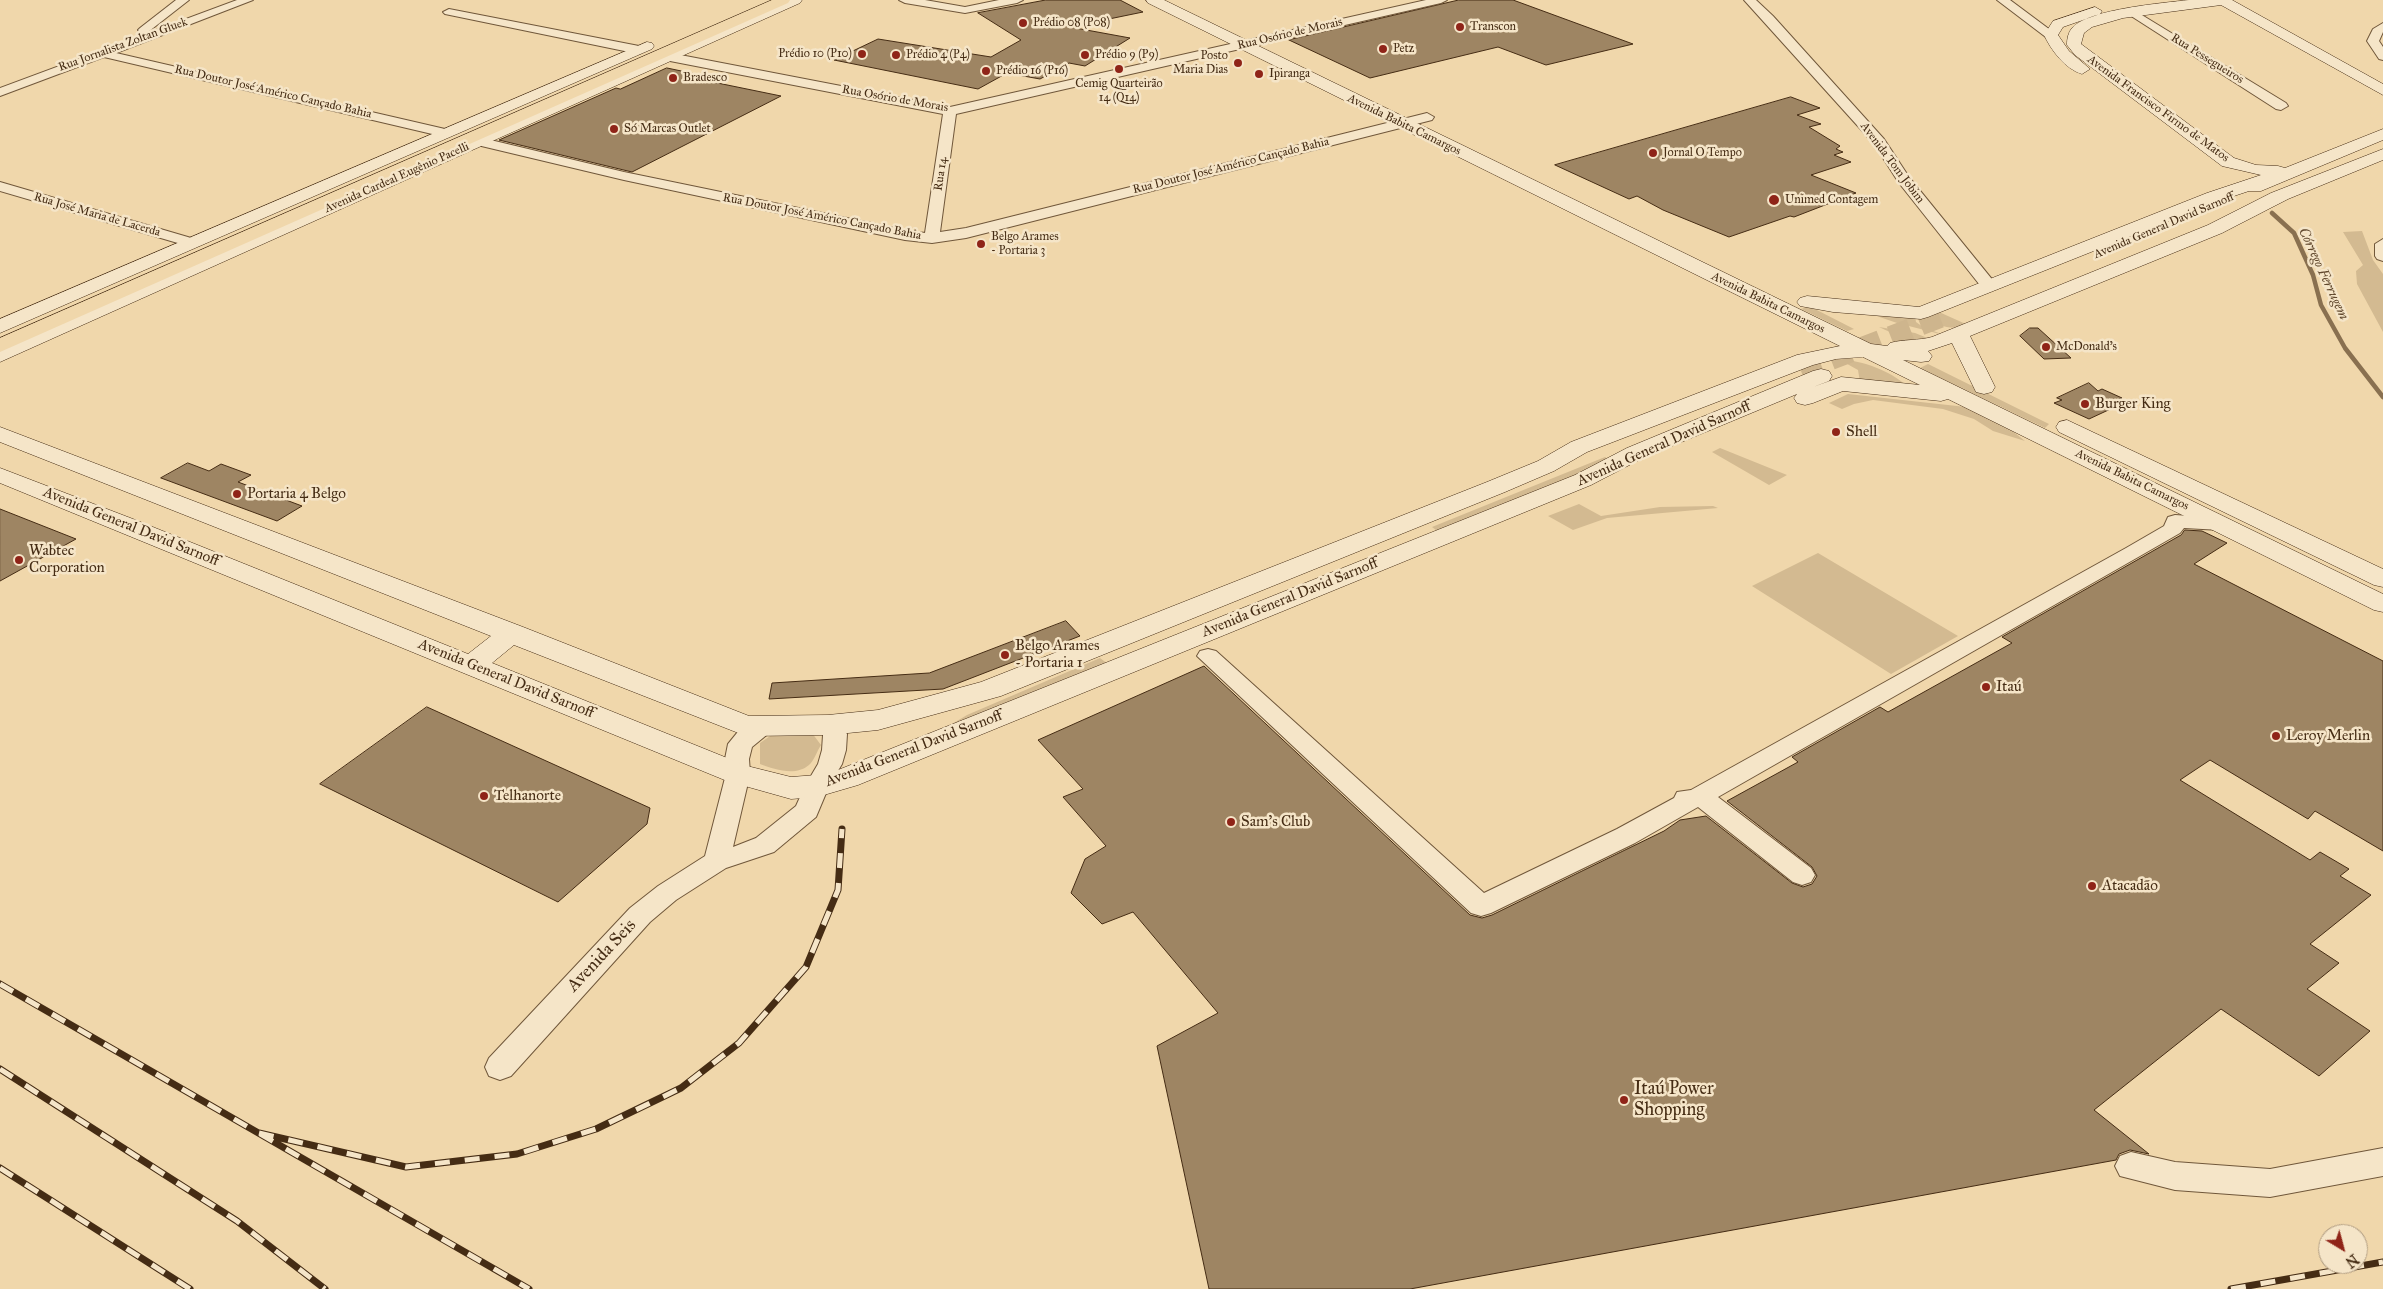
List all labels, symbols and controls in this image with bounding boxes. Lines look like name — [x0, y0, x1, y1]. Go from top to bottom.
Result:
street label: Rua Jornalista Zoltan Gluek — [57, 15, 189, 75]
street label: Rua Osório de Morais — [1236, 15, 1344, 53]
place label: Prédio 08 (P08) — [1033, 16, 1110, 30]
marker: Prédio 08 (P08) — [1017, 17, 1029, 29]
place label: Transcon — [1470, 20, 1516, 34]
marker: Transcon — [1454, 21, 1466, 33]
street label: Rua Pessegueiros — [2168, 31, 2246, 87]
place label: Petz — [1393, 42, 1414, 56]
marker: Petz — [1377, 43, 1389, 55]
place label: Prédio 10 (P10) — [778, 47, 852, 61]
marker: Prédio 10 (P10) — [856, 48, 868, 60]
place label: Prédio 4 (P4) — [906, 48, 970, 62]
place label: Prédio 9 (P9) — [1095, 48, 1158, 62]
marker: Prédio 4 (P4) — [890, 49, 902, 61]
marker: Prédio 9 (P9) — [1079, 49, 1091, 61]
place label: Posto Maria Dias — [1173, 49, 1228, 77]
street label: Avenida Francisco Firmo de Matos — [2084, 53, 2232, 165]
marker: Posto Maria Dias — [1232, 57, 1244, 69]
street label: Rua Doutor José Américo Cançado Bahia — [173, 62, 373, 122]
marker: Cemig Quarteirão 14 (Q14) — [1113, 63, 1125, 75]
place label: Prédio 16 (P16) — [996, 64, 1068, 78]
marker: Prédio 16 (P16) — [980, 65, 992, 77]
place label: Ipiranga — [1269, 67, 1310, 81]
marker: Ipiranga — [1253, 68, 1265, 80]
place label: Bradesco — [683, 71, 727, 85]
marker: Bradesco — [667, 72, 679, 84]
place label: Cemig Quarteirão 14 (Q14) — [1075, 77, 1163, 105]
street label: Rua Osório de Morais — [841, 83, 949, 115]
street label: Avenida Babita Camargos — [1345, 91, 1463, 159]
street label: Avenida Tom Jobim — [1857, 120, 1927, 206]
place label: Só Marcas Outlet — [624, 122, 711, 136]
marker: Só Marcas Outlet — [608, 123, 620, 135]
street label: Rua Doutor José Américo Cançado Bahia — [1131, 135, 1331, 197]
street label: Avenida Cardeal Eugênio Pacelli — [322, 140, 472, 216]
place label: Jornal O Tempo — [1663, 146, 1742, 160]
marker: Jornal O Tempo — [1647, 147, 1659, 159]
street label: Rua 14 — [932, 156, 950, 192]
street label: Rua José Maria de Lacerda — [32, 190, 162, 240]
street label: Avenida General David Sarnoff — [2092, 190, 2236, 262]
street label: Rua Doutor José Américo Cançado Bahia — [722, 191, 922, 243]
marker: Unimed Contagem — [1767, 193, 1781, 207]
place label: Unimed Contagem — [1785, 193, 1878, 207]
water label: Córrego Ferrugem — [2294, 225, 2352, 323]
place label: Belgo Arames - Portaria 3 — [991, 230, 1059, 258]
marker: Belgo Arames - Portaria 3 — [975, 238, 987, 250]
street label: Avenida Babita Camargos — [1709, 269, 1827, 337]
place label: McDonald's — [2056, 340, 2117, 354]
marker: McDonald's — [2040, 341, 2052, 353]
place label: Burger King — [2095, 395, 2171, 413]
street label: Avenida General David Sarnoff — [1574, 397, 1754, 491]
marker: Burger King — [2079, 398, 2091, 410]
place label: Shell — [1846, 423, 1877, 441]
marker: Shell — [1830, 426, 1842, 438]
street label: Avenida Babita Camargos — [2073, 446, 2191, 514]
street label: Avenida General David Sarnoff — [40, 483, 222, 571]
place label: Portaria 4 Belgo — [247, 485, 346, 503]
marker: Portaria 4 Belgo — [231, 488, 243, 500]
place label: Wabtec Corporation — [29, 542, 105, 577]
marker: Wabtec Corporation — [13, 554, 25, 566]
street label: Avenida General David Sarnoff — [1199, 554, 1381, 642]
street label: Avenida General David Sarnoff — [415, 635, 597, 723]
place label: Belgo Arames - Portaria 1 — [1015, 637, 1099, 672]
marker: Belgo Arames - Portaria 1 — [999, 649, 1011, 661]
place label: Itaú — [1996, 678, 2022, 696]
marker: Itaú — [1980, 681, 1992, 693]
street label: Avenida General David Sarnoff — [823, 707, 1005, 791]
place label: Leroy Merlin — [2286, 727, 2370, 745]
marker: Leroy Merlin — [2270, 730, 2282, 742]
place label: Telhanorte — [494, 787, 561, 805]
marker: Telhanorte — [478, 790, 490, 802]
place label: Sam's Club — [1241, 813, 1310, 831]
marker: Sam's Club — [1225, 816, 1237, 828]
place label: Atacadão — [2102, 877, 2158, 895]
marker: Atacadão — [2086, 880, 2098, 892]
street label: Avenida Seis — [563, 915, 641, 997]
place label: Itaú Power Shopping — [1634, 1079, 1714, 1122]
marker: Itaú Power Shopping — [1618, 1094, 1630, 1106]
north arrow — [2318, 1224, 2368, 1274]
text: N — [2342, 1250, 2362, 1271]

